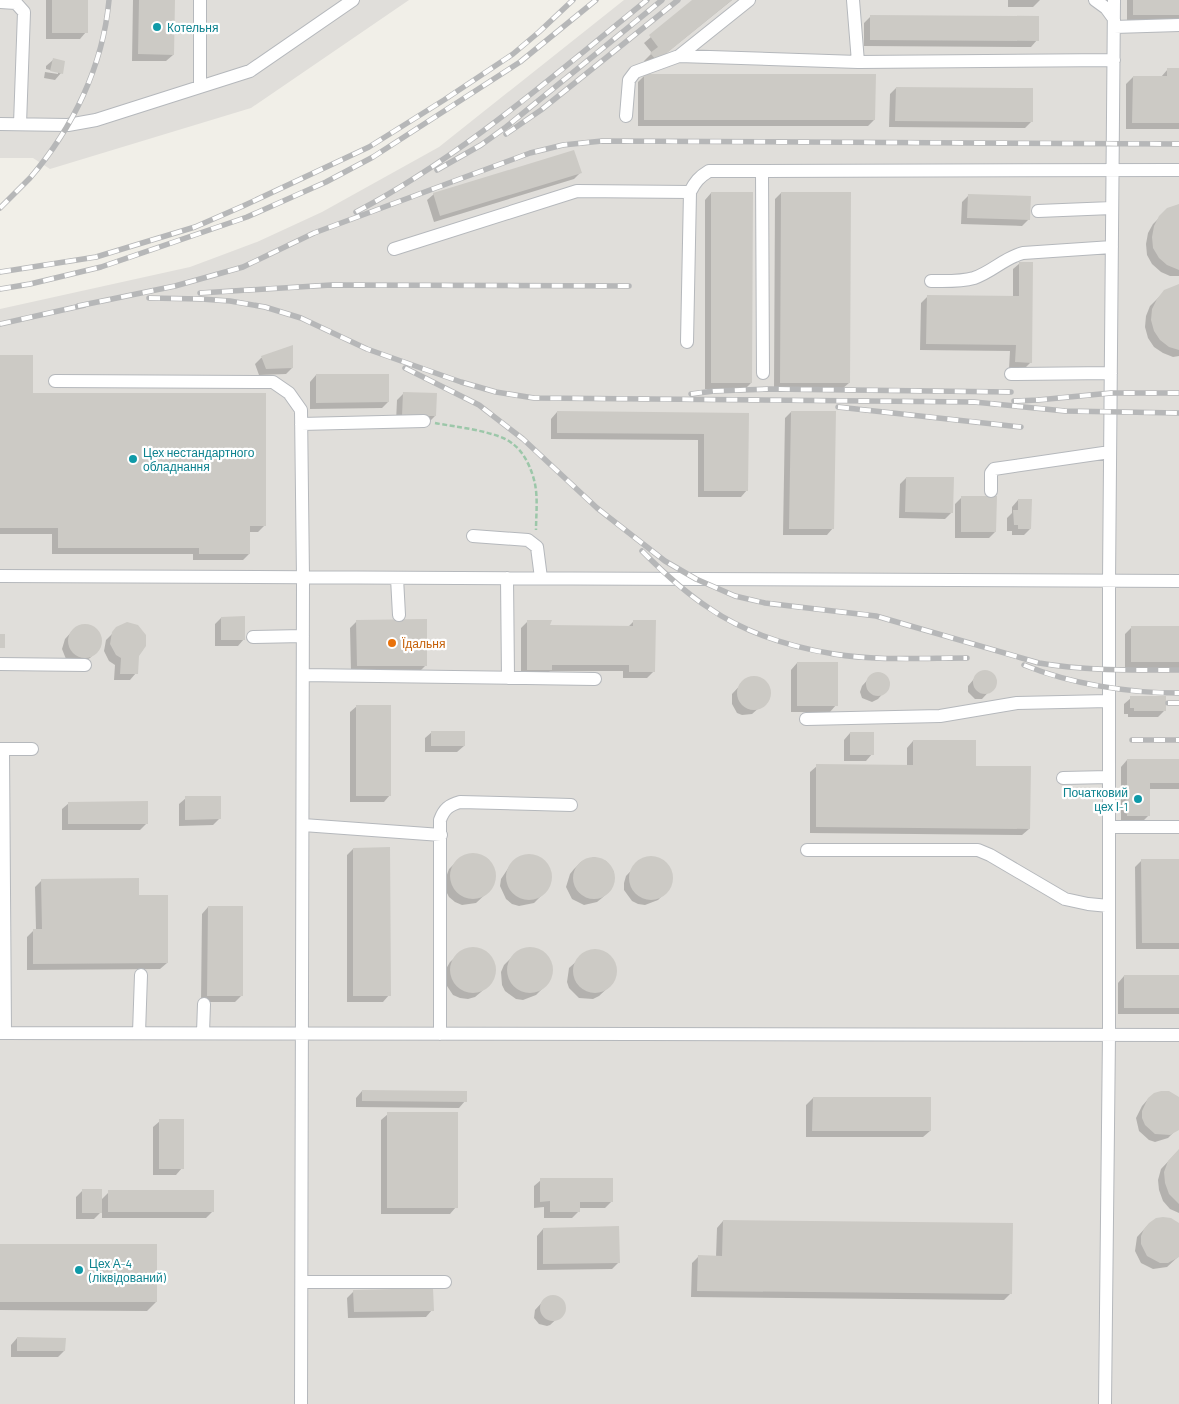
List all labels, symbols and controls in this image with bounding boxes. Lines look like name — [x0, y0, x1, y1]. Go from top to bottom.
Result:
place label: Котельня — [167, 20, 218, 34]
marker: Котельня — [151, 21, 163, 33]
place label: Цех нестандартного обладнання — [143, 445, 255, 474]
marker: Цех нестандартного обладнання — [127, 453, 139, 465]
place label: Їдальня — [402, 636, 445, 651]
marker: Їдальня — [386, 637, 398, 649]
place label: Початковий цех І-1 — [1063, 785, 1128, 814]
marker: Початковий цех І-1 — [1132, 793, 1144, 805]
place label: Цех А-4 (ліквідований) — [88, 1256, 167, 1285]
marker: Цех А-4 (ліквідований) — [73, 1264, 85, 1276]

